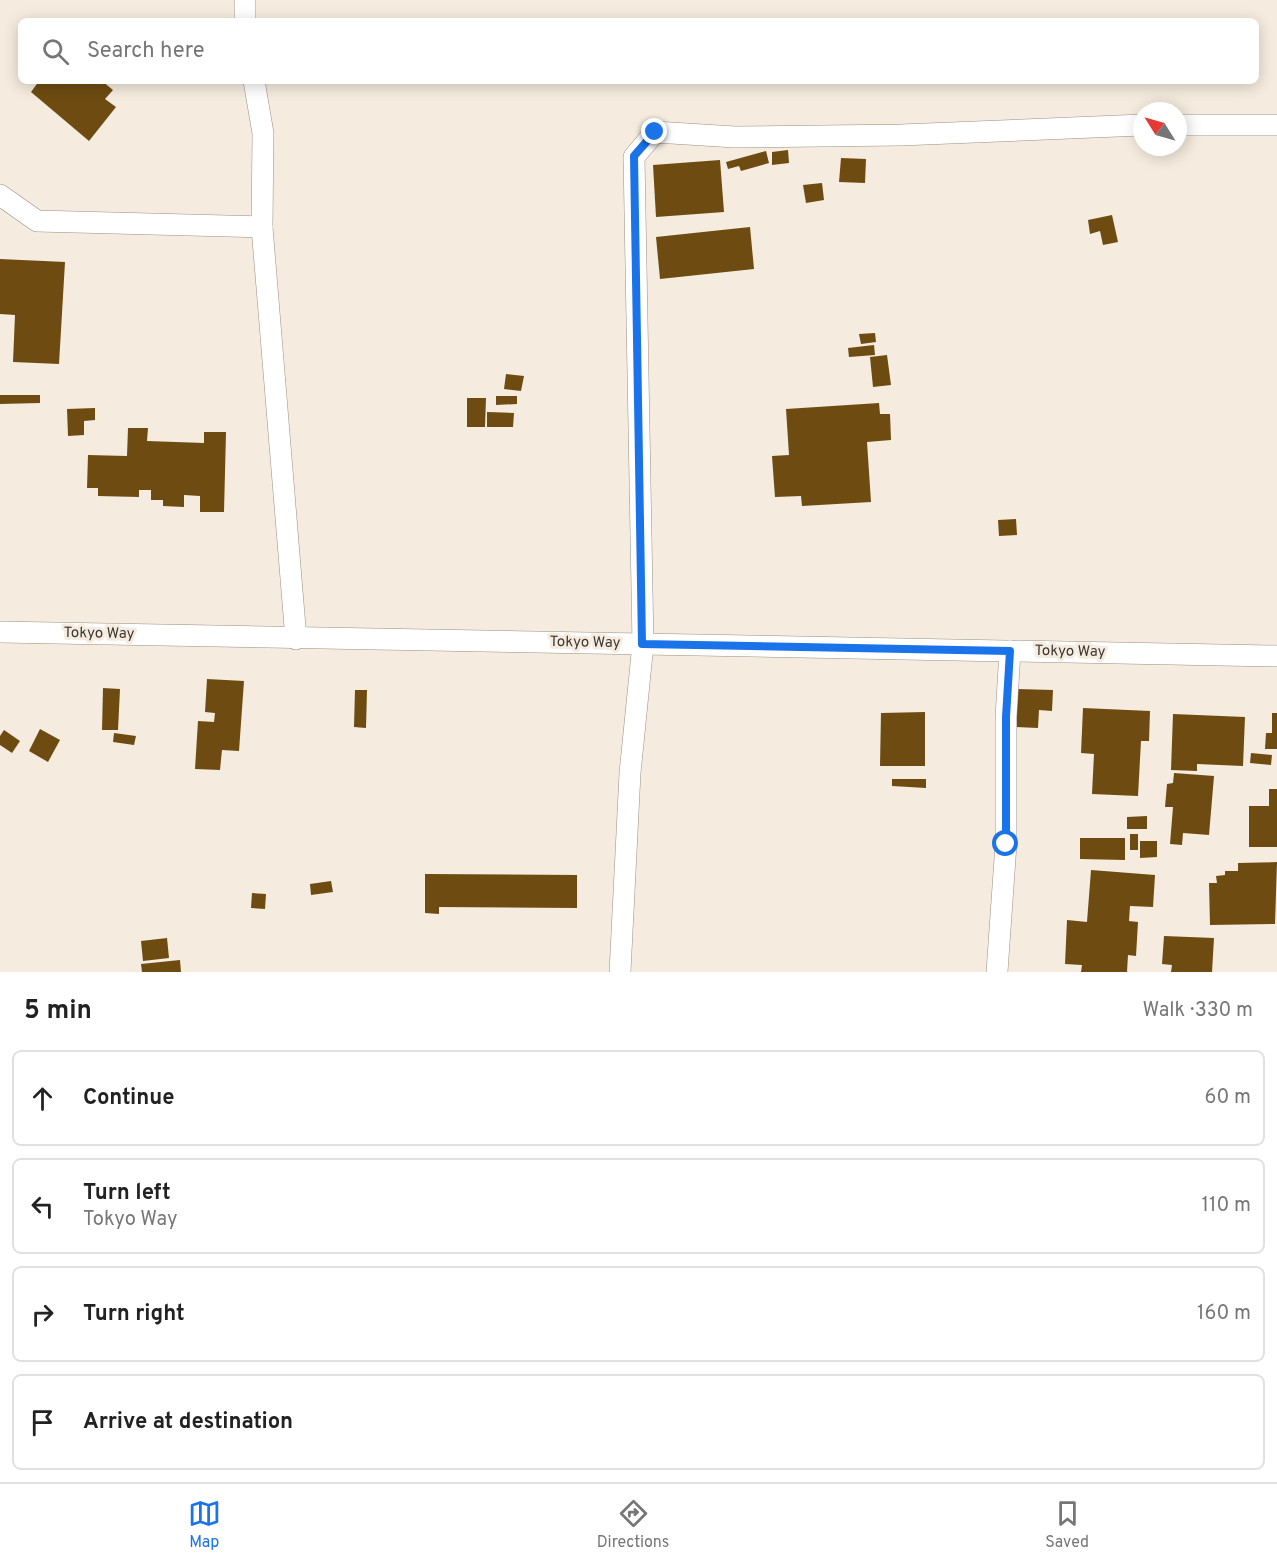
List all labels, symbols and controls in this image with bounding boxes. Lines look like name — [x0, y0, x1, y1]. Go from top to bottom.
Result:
search box — [18, 18, 1259, 84]
icon: search — [39, 35, 72, 68]
text: Search here — [87, 38, 205, 65]
north arrow — [1133, 102, 1187, 156]
route end — [641, 118, 667, 144]
street label: Tokyo Way — [63, 624, 135, 644]
street label: Tokyo Way — [549, 633, 621, 653]
street label: Tokyo Way — [1034, 642, 1106, 662]
route start — [992, 830, 1018, 856]
text: 5 min — [24, 995, 92, 1028]
text: Walk · 330 m — [1143, 998, 1253, 1024]
icon: ahead — [26, 1082, 59, 1115]
text: Continue — [83, 1085, 174, 1112]
text: 60 m — [1205, 1085, 1251, 1111]
text: Turn left — [83, 1180, 171, 1207]
icon: left — [26, 1190, 59, 1223]
text: 110 m — [1202, 1193, 1251, 1219]
text: Tokyo Way — [83, 1207, 178, 1233]
icon: right — [26, 1298, 59, 1331]
text: Turn right — [83, 1301, 185, 1328]
text: 160 m — [1197, 1301, 1251, 1327]
icon: arrive — [26, 1406, 59, 1439]
text: Arrive at destination — [83, 1409, 293, 1436]
tab: Map — [188, 1497, 221, 1553]
tab: Directions — [597, 1497, 669, 1553]
tab: Saved — [1045, 1497, 1089, 1553]

